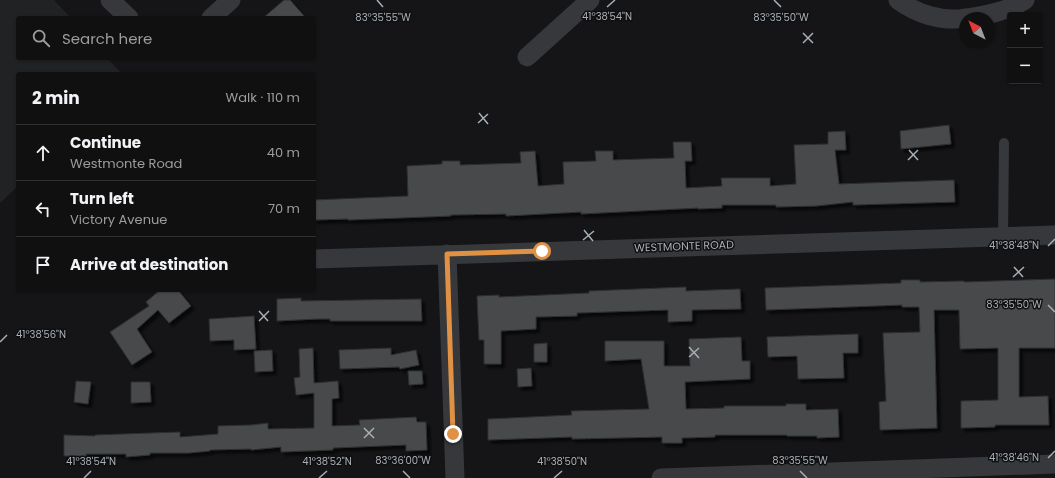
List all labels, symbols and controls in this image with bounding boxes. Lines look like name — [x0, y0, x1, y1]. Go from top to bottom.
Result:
text: 41°38'54"N — [582, 9, 632, 24]
text: 83°35'55"W — [355, 10, 411, 25]
text: 83°35'50"W — [753, 10, 809, 25]
north arrow — [959, 12, 995, 48]
map controls — [1007, 12, 1043, 84]
button: + — [1007, 12, 1043, 48]
search box — [16, 16, 316, 60]
icon: search — [30, 27, 52, 49]
text: Search here — [62, 28, 152, 49]
button: − — [1007, 48, 1043, 84]
text: 2 min — [32, 86, 80, 110]
text: Walk · 110 m — [226, 88, 300, 107]
text: Continue — [70, 132, 141, 153]
icon: ahead — [32, 142, 54, 164]
text: 40 m — [267, 143, 300, 162]
text: Westmonte Road — [70, 154, 182, 173]
text: Turn left — [70, 188, 134, 209]
icon: left — [32, 198, 54, 220]
text: 70 m — [268, 199, 300, 218]
text: Victory Avenue — [70, 210, 167, 229]
street label: WESTMONTE ROAD — [634, 236, 734, 256]
text: 41°38'48"N — [989, 238, 1039, 253]
route start — [533, 242, 551, 260]
icon: arrive — [32, 254, 54, 276]
text: Arrive at destination — [70, 254, 228, 275]
text: 83°35'50"W — [986, 297, 1042, 312]
text: 41°38'56"N — [16, 327, 66, 342]
route end — [444, 425, 462, 443]
text: 41°38'46"N — [989, 450, 1039, 465]
text: 83°36'00"W — [375, 453, 431, 468]
text: 83°35'55"W — [772, 453, 828, 468]
text: 41°38'54"N — [66, 454, 116, 469]
text: 41°38'52"N — [302, 454, 352, 469]
text: 41°38'50"N — [537, 454, 587, 469]

